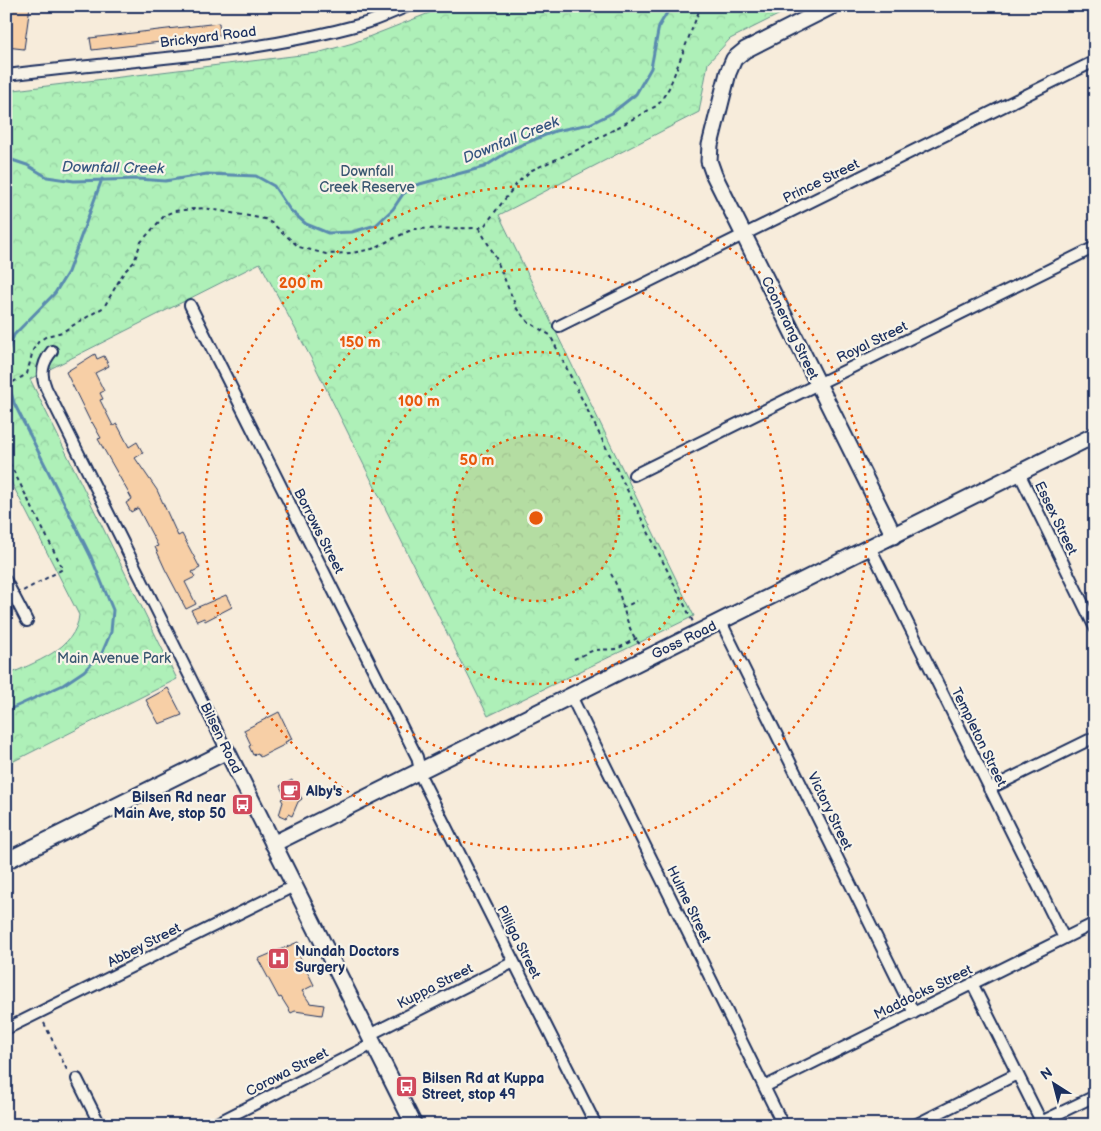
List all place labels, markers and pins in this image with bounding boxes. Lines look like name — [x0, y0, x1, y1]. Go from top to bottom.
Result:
centre of rings — [527, 509, 545, 527]
cafe icon: Alby's — [278, 779, 302, 803]
place label: Alby's — [305, 783, 342, 800]
place label: Bilsen Rd near Main Ave, stop 50 — [113, 789, 226, 822]
bus stop icon: Bilsen Rd near Main Ave, stop 50 — [230, 793, 254, 817]
place label: Nundah Doctors Surgery — [295, 943, 399, 976]
hospital icon: Nundah Doctors Surgery — [267, 947, 291, 971]
place label: Bilsen Rd at Kuppa Street, stop 49 — [422, 1070, 544, 1103]
bus stop icon: Bilsen Rd at Kuppa Street, stop 49 — [394, 1074, 418, 1098]

